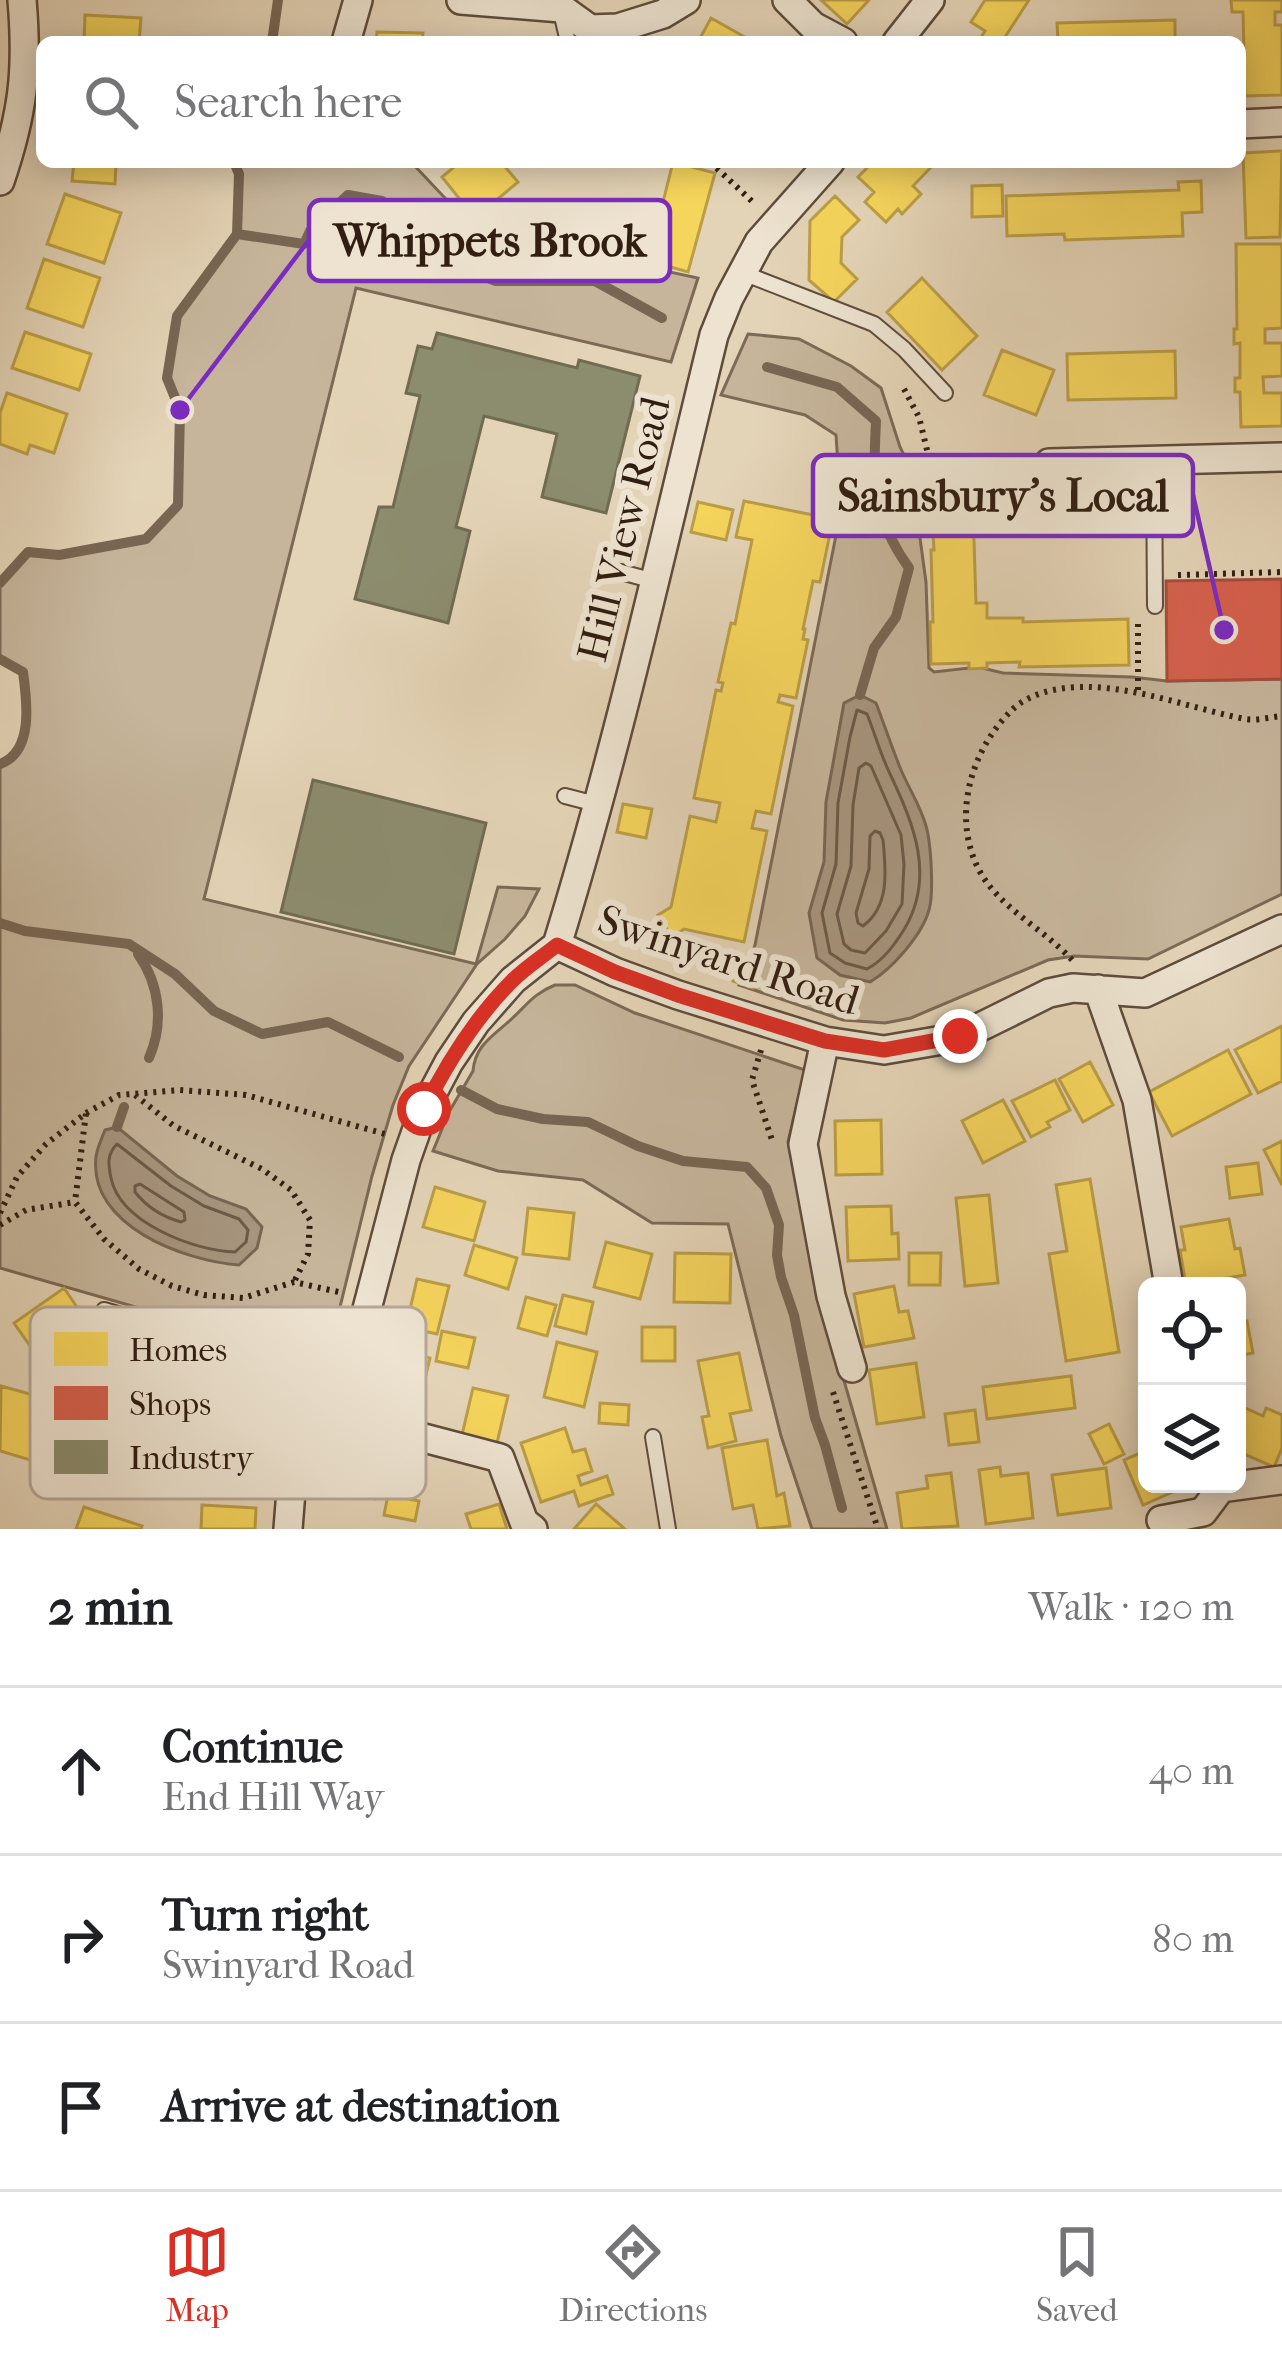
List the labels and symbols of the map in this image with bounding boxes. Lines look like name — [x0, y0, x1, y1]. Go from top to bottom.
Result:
callout: Whippets Brook — [309, 200, 670, 281]
text: Whippets Brook — [332, 215, 648, 268]
street label: Hill View Road — [568, 391, 681, 667]
callout: Sainsbury's Local — [813, 455, 1193, 536]
text: Sainsbury's Local — [837, 470, 1169, 523]
street label: Swinyard Road — [592, 895, 866, 1026]
route end — [933, 1009, 987, 1063]
route start — [397, 1082, 451, 1136]
legend — [30, 1307, 426, 1499]
text: Homes — [129, 1331, 227, 1370]
text: Shops — [129, 1385, 211, 1424]
text: Industry — [129, 1439, 254, 1478]

